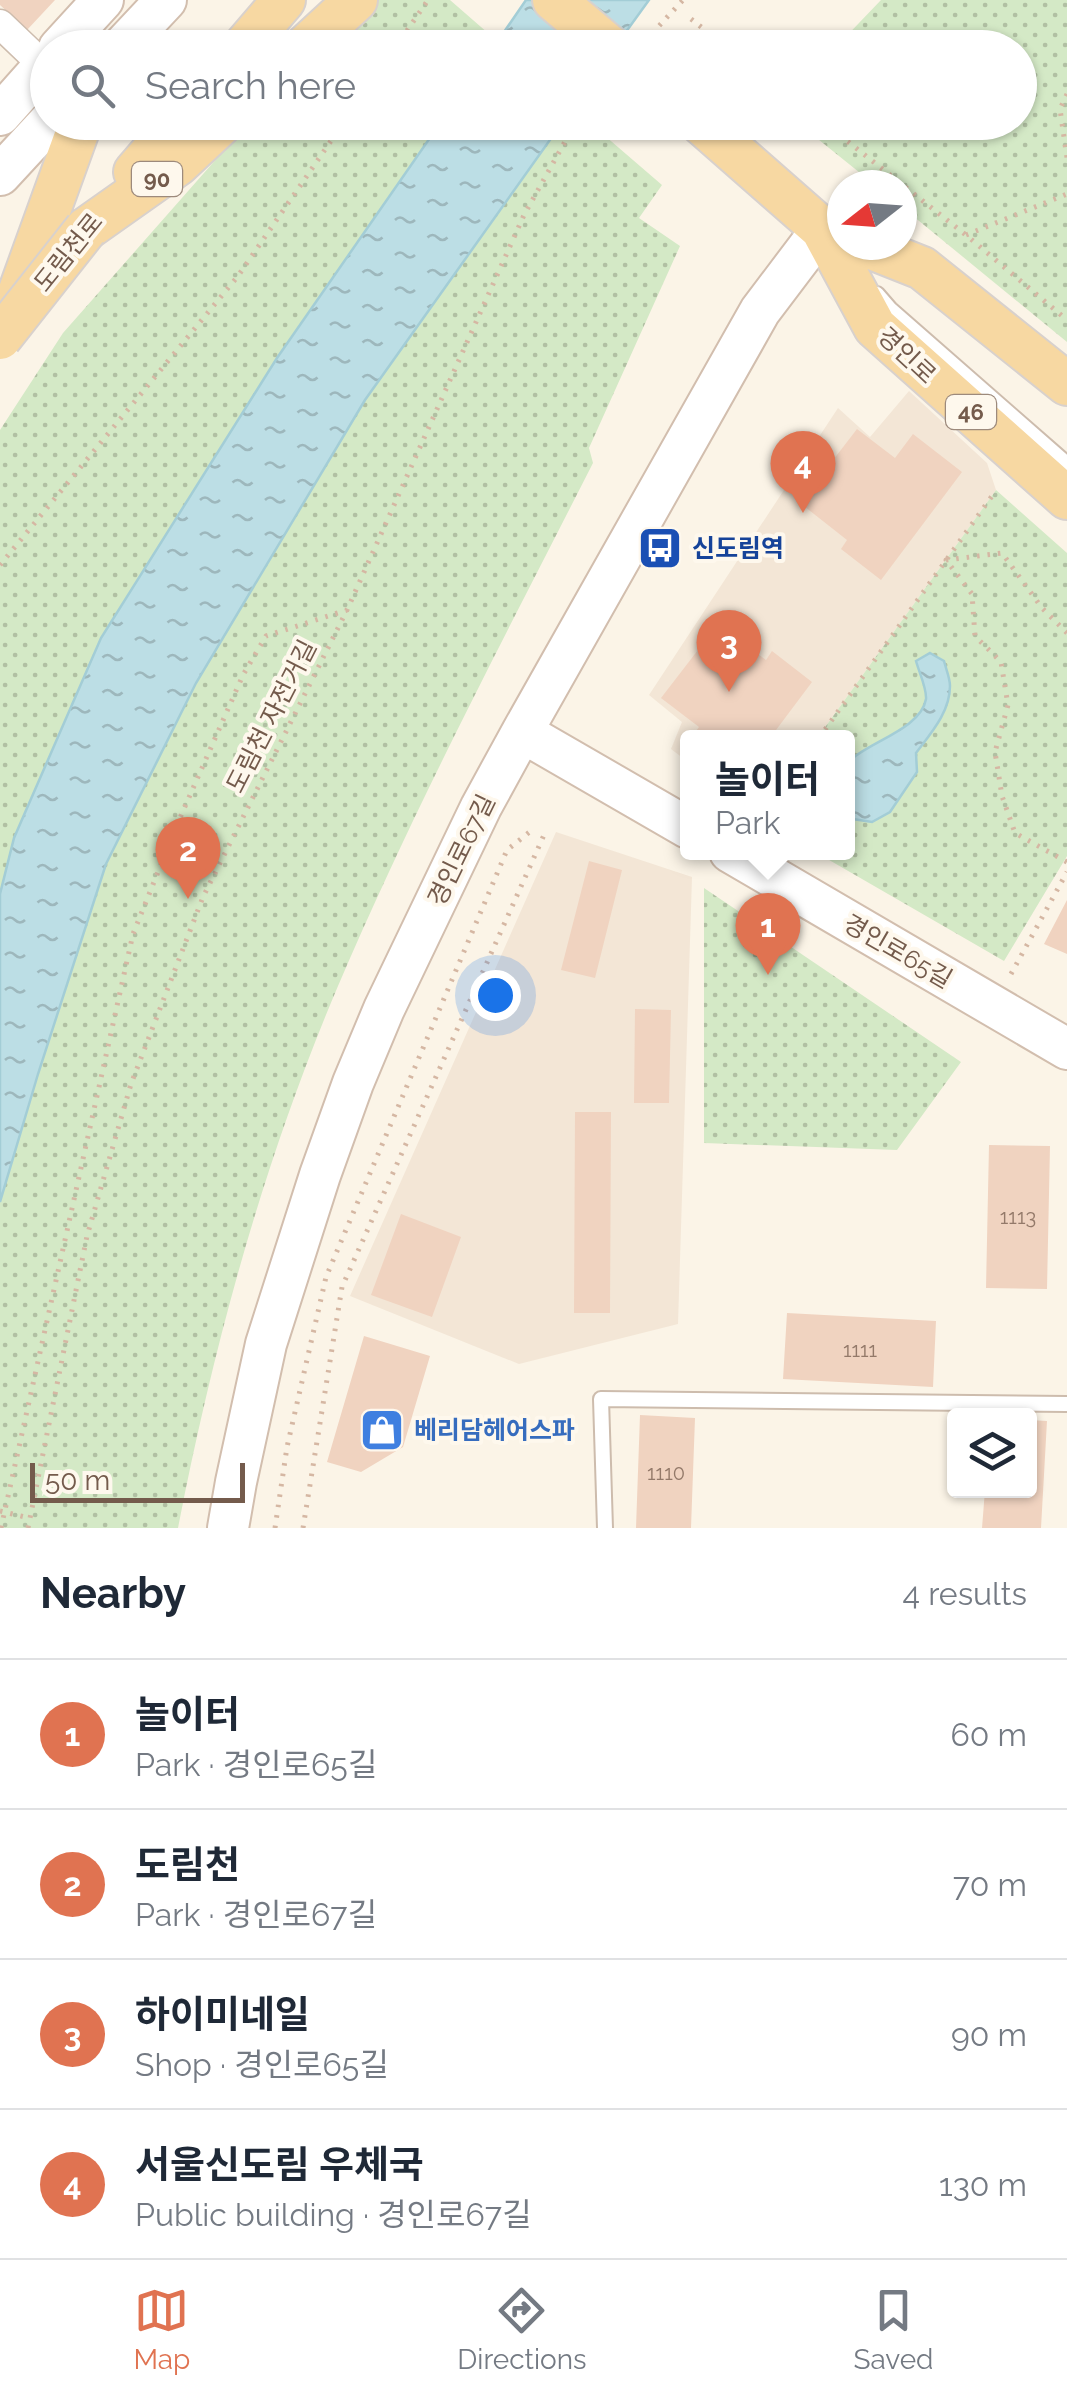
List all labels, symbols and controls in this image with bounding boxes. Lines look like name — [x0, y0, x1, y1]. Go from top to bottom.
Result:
search box — [30, 30, 1037, 140]
icon: search — [65, 58, 120, 113]
text: Search here — [145, 63, 356, 108]
road number: 90 — [132, 162, 182, 196]
north arrow — [827, 170, 917, 260]
street label: 도림천로 — [27, 207, 109, 297]
street label: 경인로 — [872, 320, 942, 390]
road number: 46 — [946, 395, 996, 429]
pin: 4 — [770, 430, 836, 513]
bus stop icon: 신도림역 — [637, 525, 683, 571]
place label: 신도림역 — [692, 533, 784, 563]
pin: 3 — [696, 610, 762, 692]
street label: 도림천 자전거길 — [220, 635, 322, 797]
popup — [680, 730, 855, 860]
text: 놀이터 — [715, 757, 820, 802]
street label: 경인로67길 — [421, 789, 501, 911]
text: Park — [715, 804, 780, 841]
pin: 2 — [156, 816, 220, 899]
pin: 1 — [736, 892, 800, 975]
street label: 경인로65길 — [838, 908, 958, 994]
your location — [470, 970, 521, 1021]
house number: 1113 — [1000, 1205, 1036, 1229]
house number: 1111 — [843, 1338, 878, 1362]
shop icon: 베리담헤어스파 — [359, 1407, 405, 1453]
map controls — [947, 1408, 1037, 1498]
button: layers — [947, 1408, 1037, 1498]
place label: 베리담헤어스파 — [414, 1415, 575, 1445]
scale bar — [30, 1458, 245, 1502]
house number: 1110 — [647, 1461, 685, 1485]
text: 50 m — [45, 1464, 110, 1497]
text: Nearby — [40, 1569, 186, 1618]
text: 4 results — [903, 1575, 1027, 1612]
text: 놀이터 — [135, 1692, 240, 1737]
text: 1 — [65, 1716, 80, 1753]
text: 60 m — [951, 1716, 1027, 1753]
text: Park · 경인로65길 — [135, 1746, 377, 1783]
text: 도림천 — [135, 1842, 240, 1887]
text: 2 — [63, 1866, 82, 1903]
text: 70 m — [953, 1866, 1027, 1903]
text: Park · 경인로67길 — [135, 1896, 377, 1933]
text: 하이미네일 — [135, 1992, 310, 2037]
text: 3 — [64, 2016, 81, 2053]
text: 90 m — [951, 2016, 1027, 2053]
text: Shop · 경인로65길 — [135, 2046, 389, 2083]
text: 서울신도림 우체국 — [135, 2142, 424, 2187]
text: 4 — [63, 2166, 82, 2203]
text: 130 m — [939, 2166, 1027, 2203]
text: Public building · 경인로67길 — [135, 2196, 531, 2233]
tab: Map — [133, 2283, 190, 2376]
tab: Directions — [457, 2283, 587, 2376]
tab: Saved — [853, 2283, 934, 2376]

